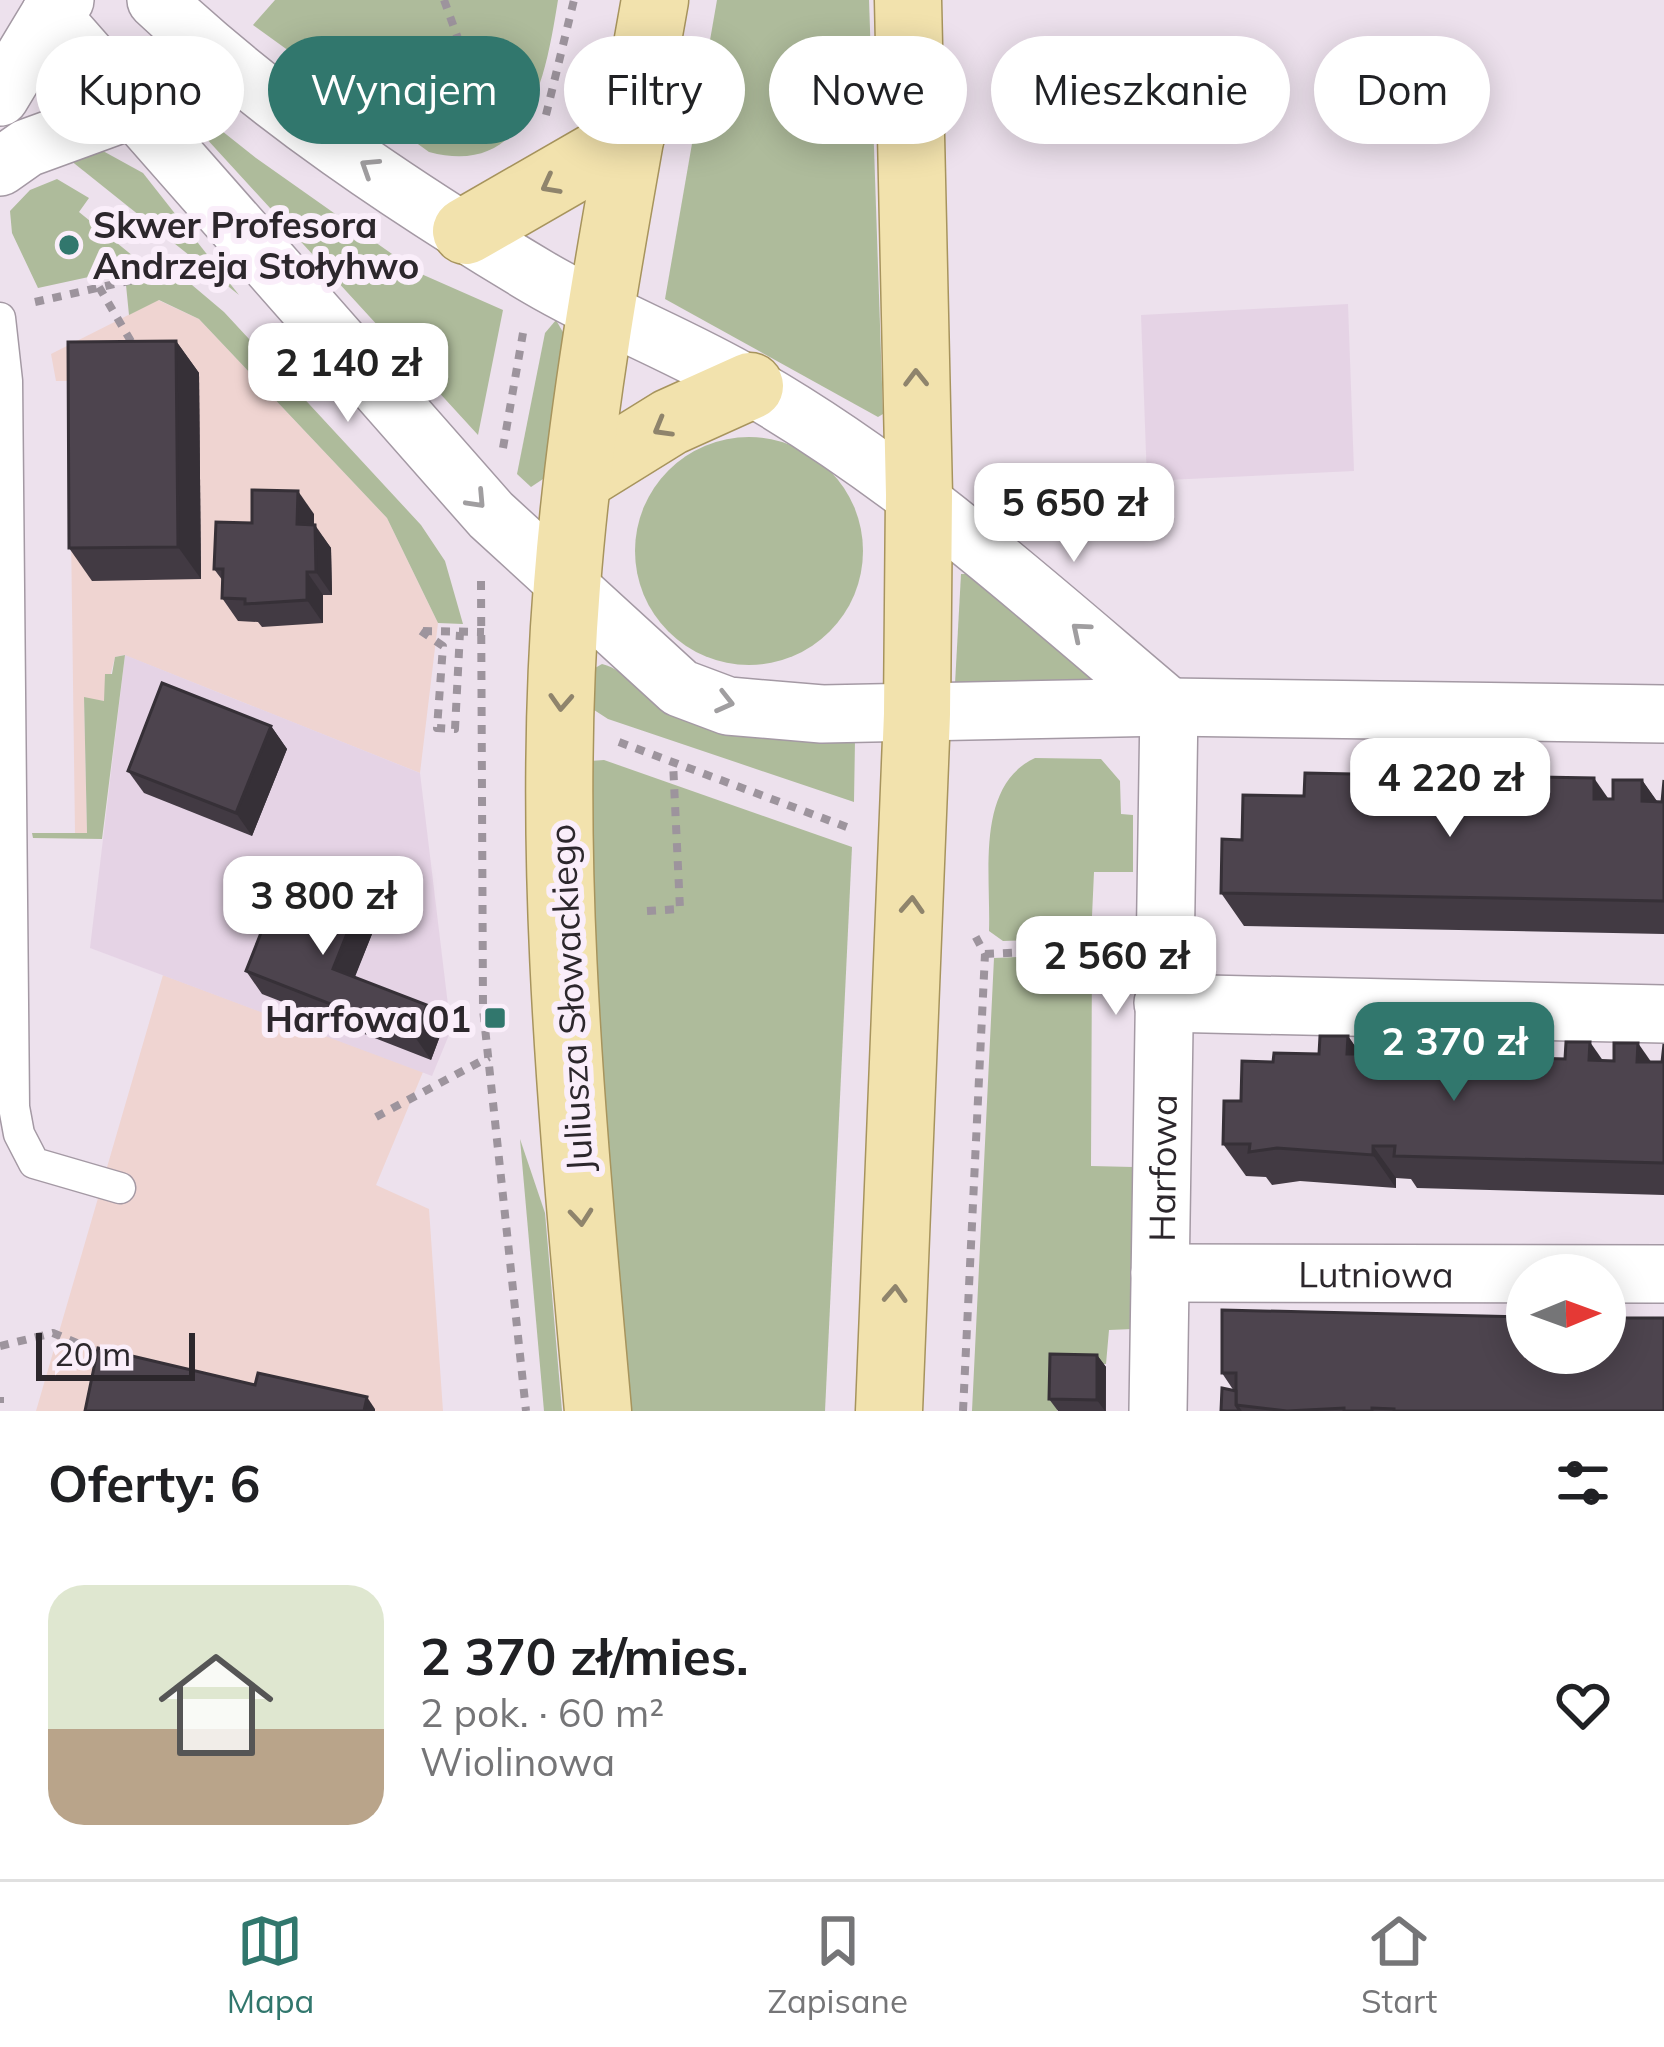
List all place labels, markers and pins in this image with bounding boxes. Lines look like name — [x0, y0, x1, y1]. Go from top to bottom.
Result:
place label: Skwer Profesora Andrzeja Stołyhwo — [93, 202, 419, 288]
marker: Skwer Profesora Andrzeja Stołyhwo — [56, 232, 82, 258]
pin: 2 140 zł — [224, 323, 472, 425]
pin: 5 650 zł — [950, 463, 1198, 565]
pin: 4 220 zł — [1326, 738, 1574, 840]
pin: 3 800 zł — [199, 856, 447, 958]
pin: 2 560 zł — [992, 916, 1240, 1018]
place label: Harfowa 01 — [265, 996, 471, 1041]
pin: 2 370 zł — [1330, 1002, 1578, 1104]
marker: Harfowa 01 — [482, 1005, 508, 1031]

